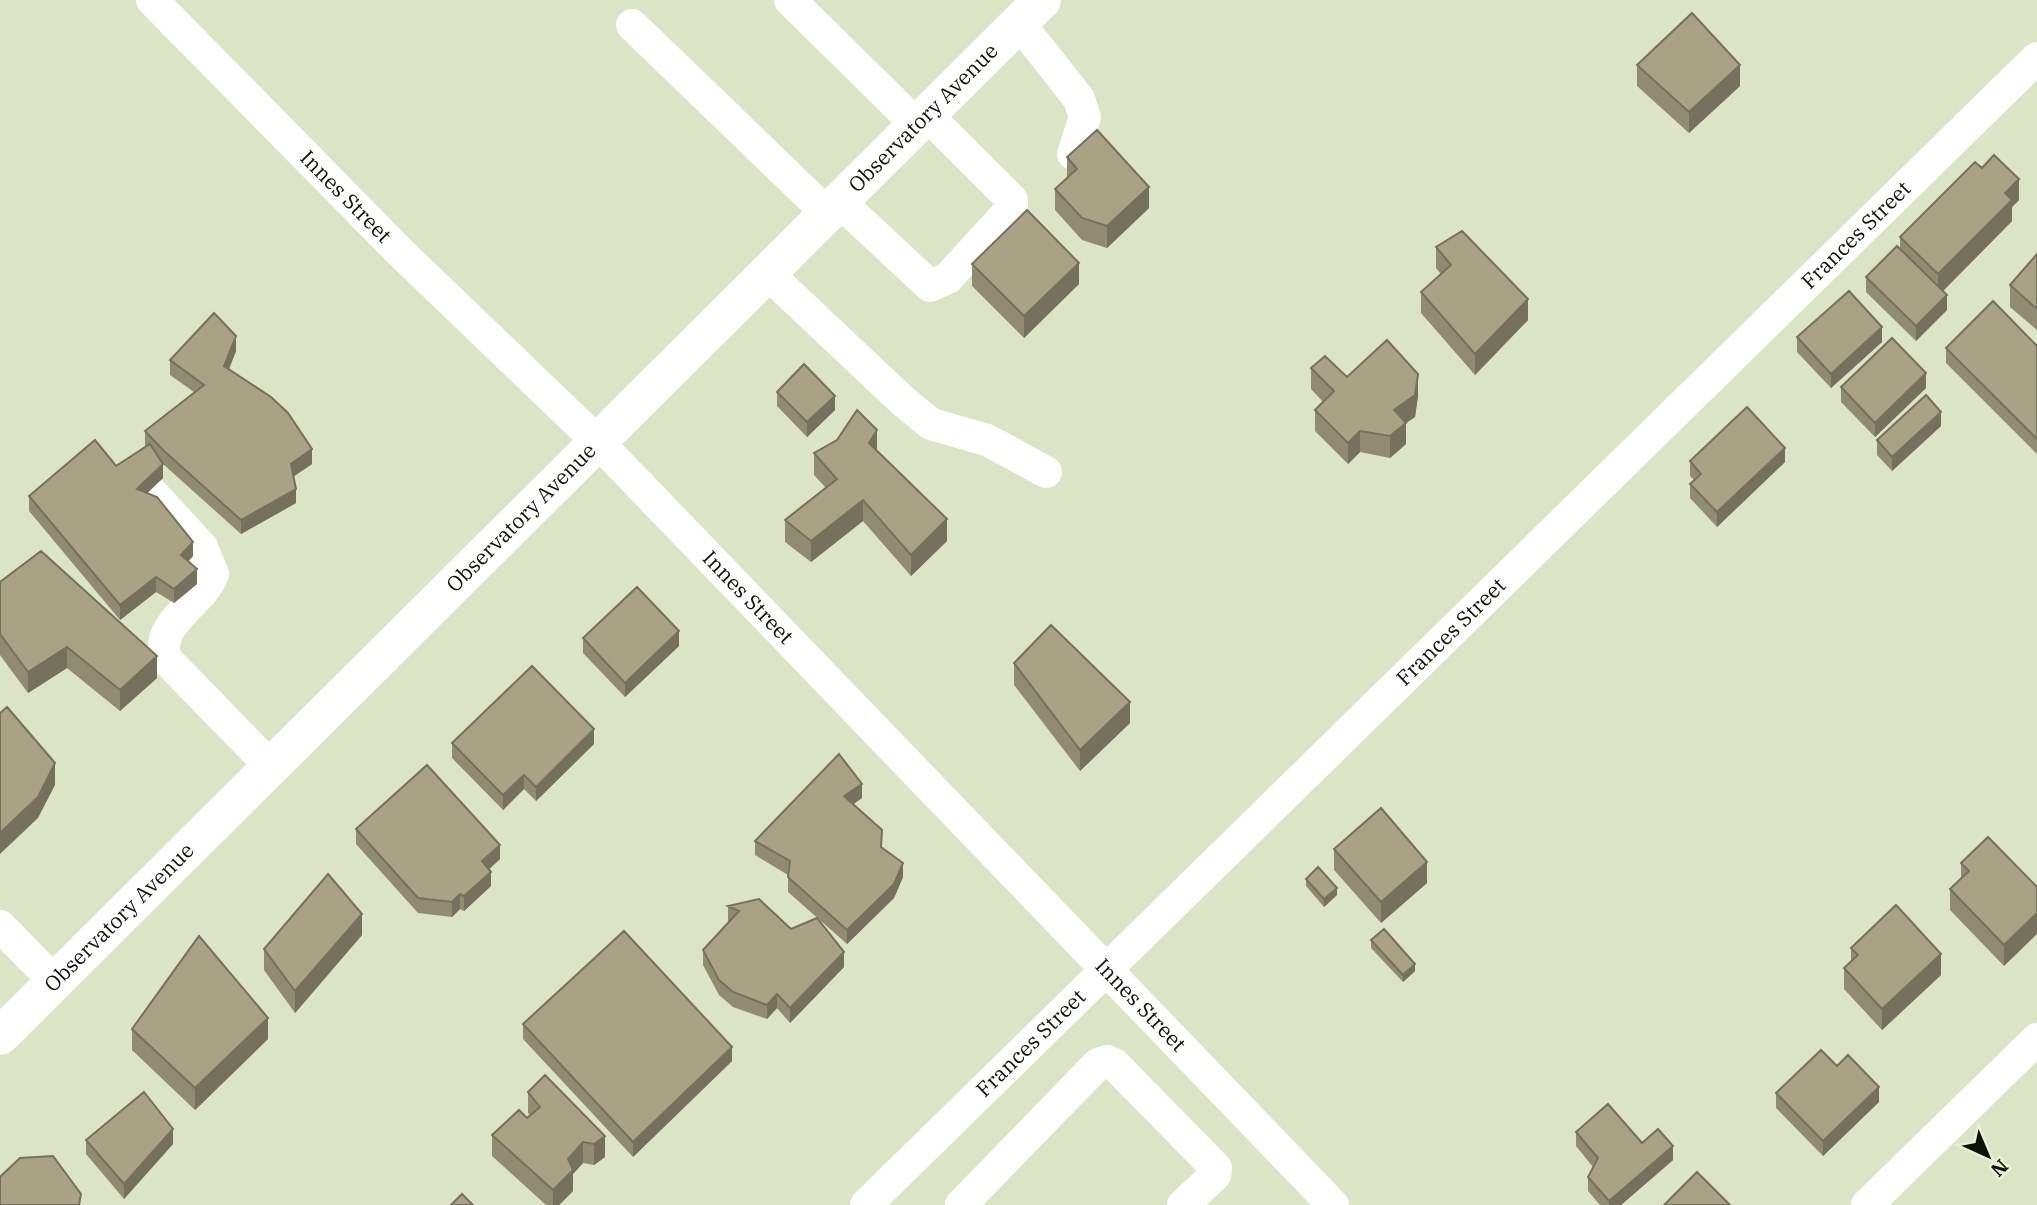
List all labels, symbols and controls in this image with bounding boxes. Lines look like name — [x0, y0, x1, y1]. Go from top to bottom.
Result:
street label: Observatory Avenue — [842, 37, 1004, 198]
street label: Innes Street — [294, 144, 398, 248]
street label: Frances Street — [1795, 174, 1916, 294]
street label: Observatory Avenue — [440, 436, 601, 598]
street label: Innes Street — [697, 544, 800, 650]
street label: Frances Street — [1390, 571, 1511, 691]
street label: Observatory Avenue — [37, 836, 199, 997]
street label: Innes Street — [1090, 952, 1193, 1057]
street label: Frances Street — [969, 983, 1091, 1103]
north arrow — [1953, 1121, 2023, 1191]
text: N — [1986, 1154, 2014, 1182]

